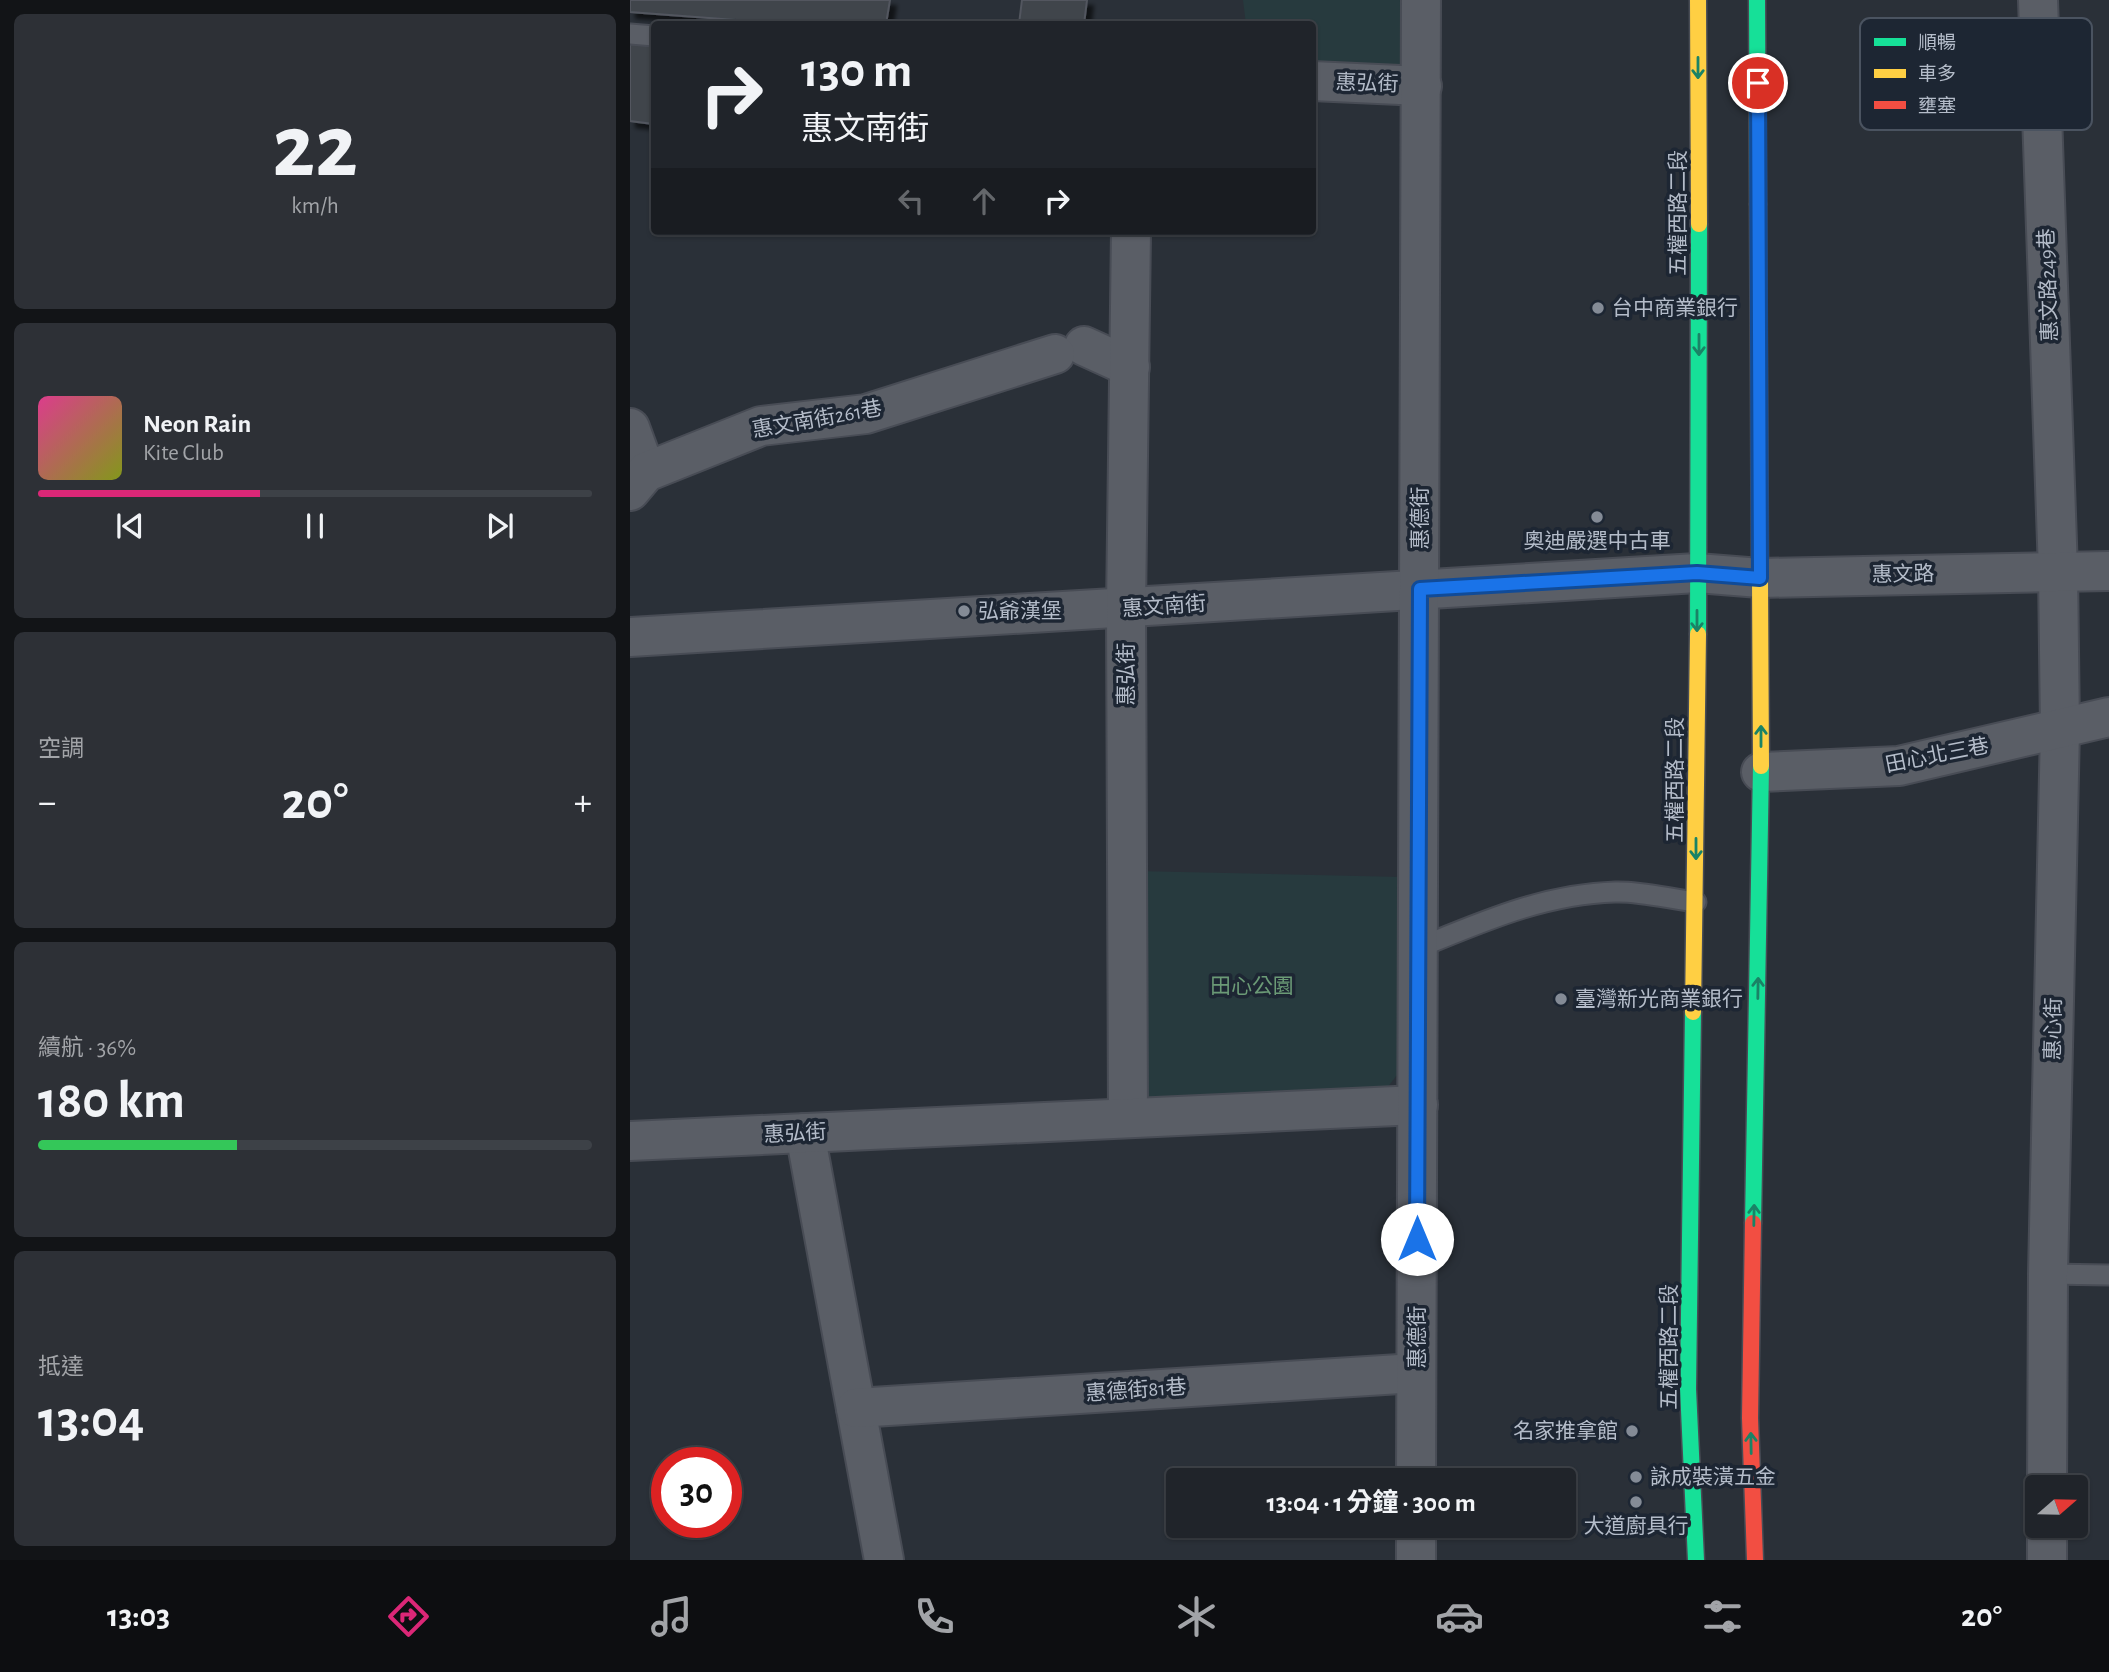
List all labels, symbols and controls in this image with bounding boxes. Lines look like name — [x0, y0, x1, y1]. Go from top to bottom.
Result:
legend — [1860, 18, 2092, 130]
text: 順暢 — [1918, 33, 1956, 53]
text: 130 m — [801, 47, 912, 96]
icon: right — [686, 49, 777, 140]
pin — [1728, 53, 1788, 113]
one-way arrow — [1691, 56, 1705, 79]
icon: arrive — [1739, 64, 1777, 102]
text: 車多 — [1918, 64, 1956, 84]
street label: 惠弘街 — [1335, 71, 1399, 95]
text: 壅塞 — [1918, 96, 1956, 116]
text: 22 — [272, 102, 358, 193]
text: 惠文南街 — [801, 113, 929, 145]
street label: 五權西路二段 — [1667, 150, 1689, 276]
icon: left — [892, 182, 930, 220]
icon: ahead — [965, 182, 1003, 220]
icon: right — [1038, 182, 1076, 220]
text: km/h — [291, 195, 339, 218]
street label: 惠文路249巷 — [2035, 228, 2061, 342]
place label: 台中商業銀行 — [1612, 297, 1738, 319]
marker: 台中商業銀行 — [1590, 300, 1606, 316]
one-way arrow — [1692, 333, 1706, 356]
street label: 惠文南街261巷 — [750, 397, 884, 441]
text: Neon Rain — [143, 411, 251, 437]
text: Kite Club — [143, 442, 224, 465]
street label: 惠德街 — [1409, 487, 1431, 550]
icon: previous — [111, 507, 149, 545]
icon: pause — [296, 507, 334, 545]
icon: next — [481, 507, 519, 545]
marker: 奧迪嚴選中古車 — [1589, 509, 1605, 525]
place label: 奧迪嚴選中古車 — [1524, 530, 1671, 552]
street label: 惠文路 — [1871, 562, 1935, 586]
street label: 惠文南街 — [1121, 592, 1207, 620]
place label: 弘爺漢堡 — [978, 600, 1062, 622]
marker: 弘爺漢堡 — [956, 603, 972, 619]
one-way arrow — [1690, 609, 1704, 632]
street label: 惠弘街 — [1115, 643, 1137, 706]
street label: 五權西路二段 — [1664, 717, 1686, 843]
one-way arrow — [1754, 725, 1768, 748]
street label: 田心北三巷 — [1883, 734, 1991, 776]
text: 空調 — [38, 738, 84, 761]
text: 20° — [282, 776, 348, 828]
text: − — [38, 784, 56, 822]
text: + — [574, 784, 592, 822]
one-way arrow — [1689, 837, 1703, 860]
park label: 田心公園 — [1210, 976, 1294, 997]
one-way arrow — [1751, 977, 1764, 1000]
place label: 臺灣新光商業銀行 — [1575, 988, 1743, 1010]
marker: 臺灣新光商業銀行 — [1553, 991, 1569, 1007]
street label: 惠心街 — [2041, 997, 2065, 1061]
text: 續航 · 36% — [38, 1037, 136, 1060]
text: 180 km — [38, 1075, 185, 1127]
street label: 惠弘街 — [763, 1120, 827, 1146]
position arrow — [1380, 1202, 1454, 1276]
one-way arrow — [1747, 1204, 1761, 1227]
street label: 五權西路二段 — [1658, 1284, 1680, 1410]
street label: 惠德街 — [1406, 1306, 1428, 1369]
text: 抵達 — [38, 1356, 84, 1379]
street label: 惠德街81巷 — [1085, 1375, 1187, 1405]
text: 13:04 — [38, 1394, 144, 1446]
place label: 名家推拿館 — [1513, 1419, 1618, 1442]
marker: 名家推拿館 — [1624, 1423, 1640, 1439]
one-way arrow — [1744, 1432, 1758, 1455]
speed limit sign: 30 — [651, 1447, 742, 1538]
place label: 詠成裝潢五金 — [1650, 1466, 1776, 1488]
marker: 詠成裝潢五金 — [1628, 1469, 1644, 1485]
north arrow — [2025, 1475, 2088, 1538]
map controls — [2025, 1475, 2088, 1538]
text: 13:04 · 1 分鐘 · 300 m — [1266, 1490, 1476, 1516]
marker: 大道廚具行 — [1628, 1494, 1644, 1510]
place label: 大道廚具行 — [1584, 1514, 1689, 1537]
icon: directions — [384, 1592, 433, 1641]
icon: music — [647, 1592, 696, 1641]
icon: phone — [910, 1592, 959, 1641]
icon: climate — [1172, 1592, 1221, 1641]
icon: car — [1435, 1592, 1484, 1641]
icon: filters — [1698, 1592, 1747, 1641]
text: 13:03 — [107, 1600, 170, 1632]
text: 20° — [1961, 1600, 2002, 1632]

